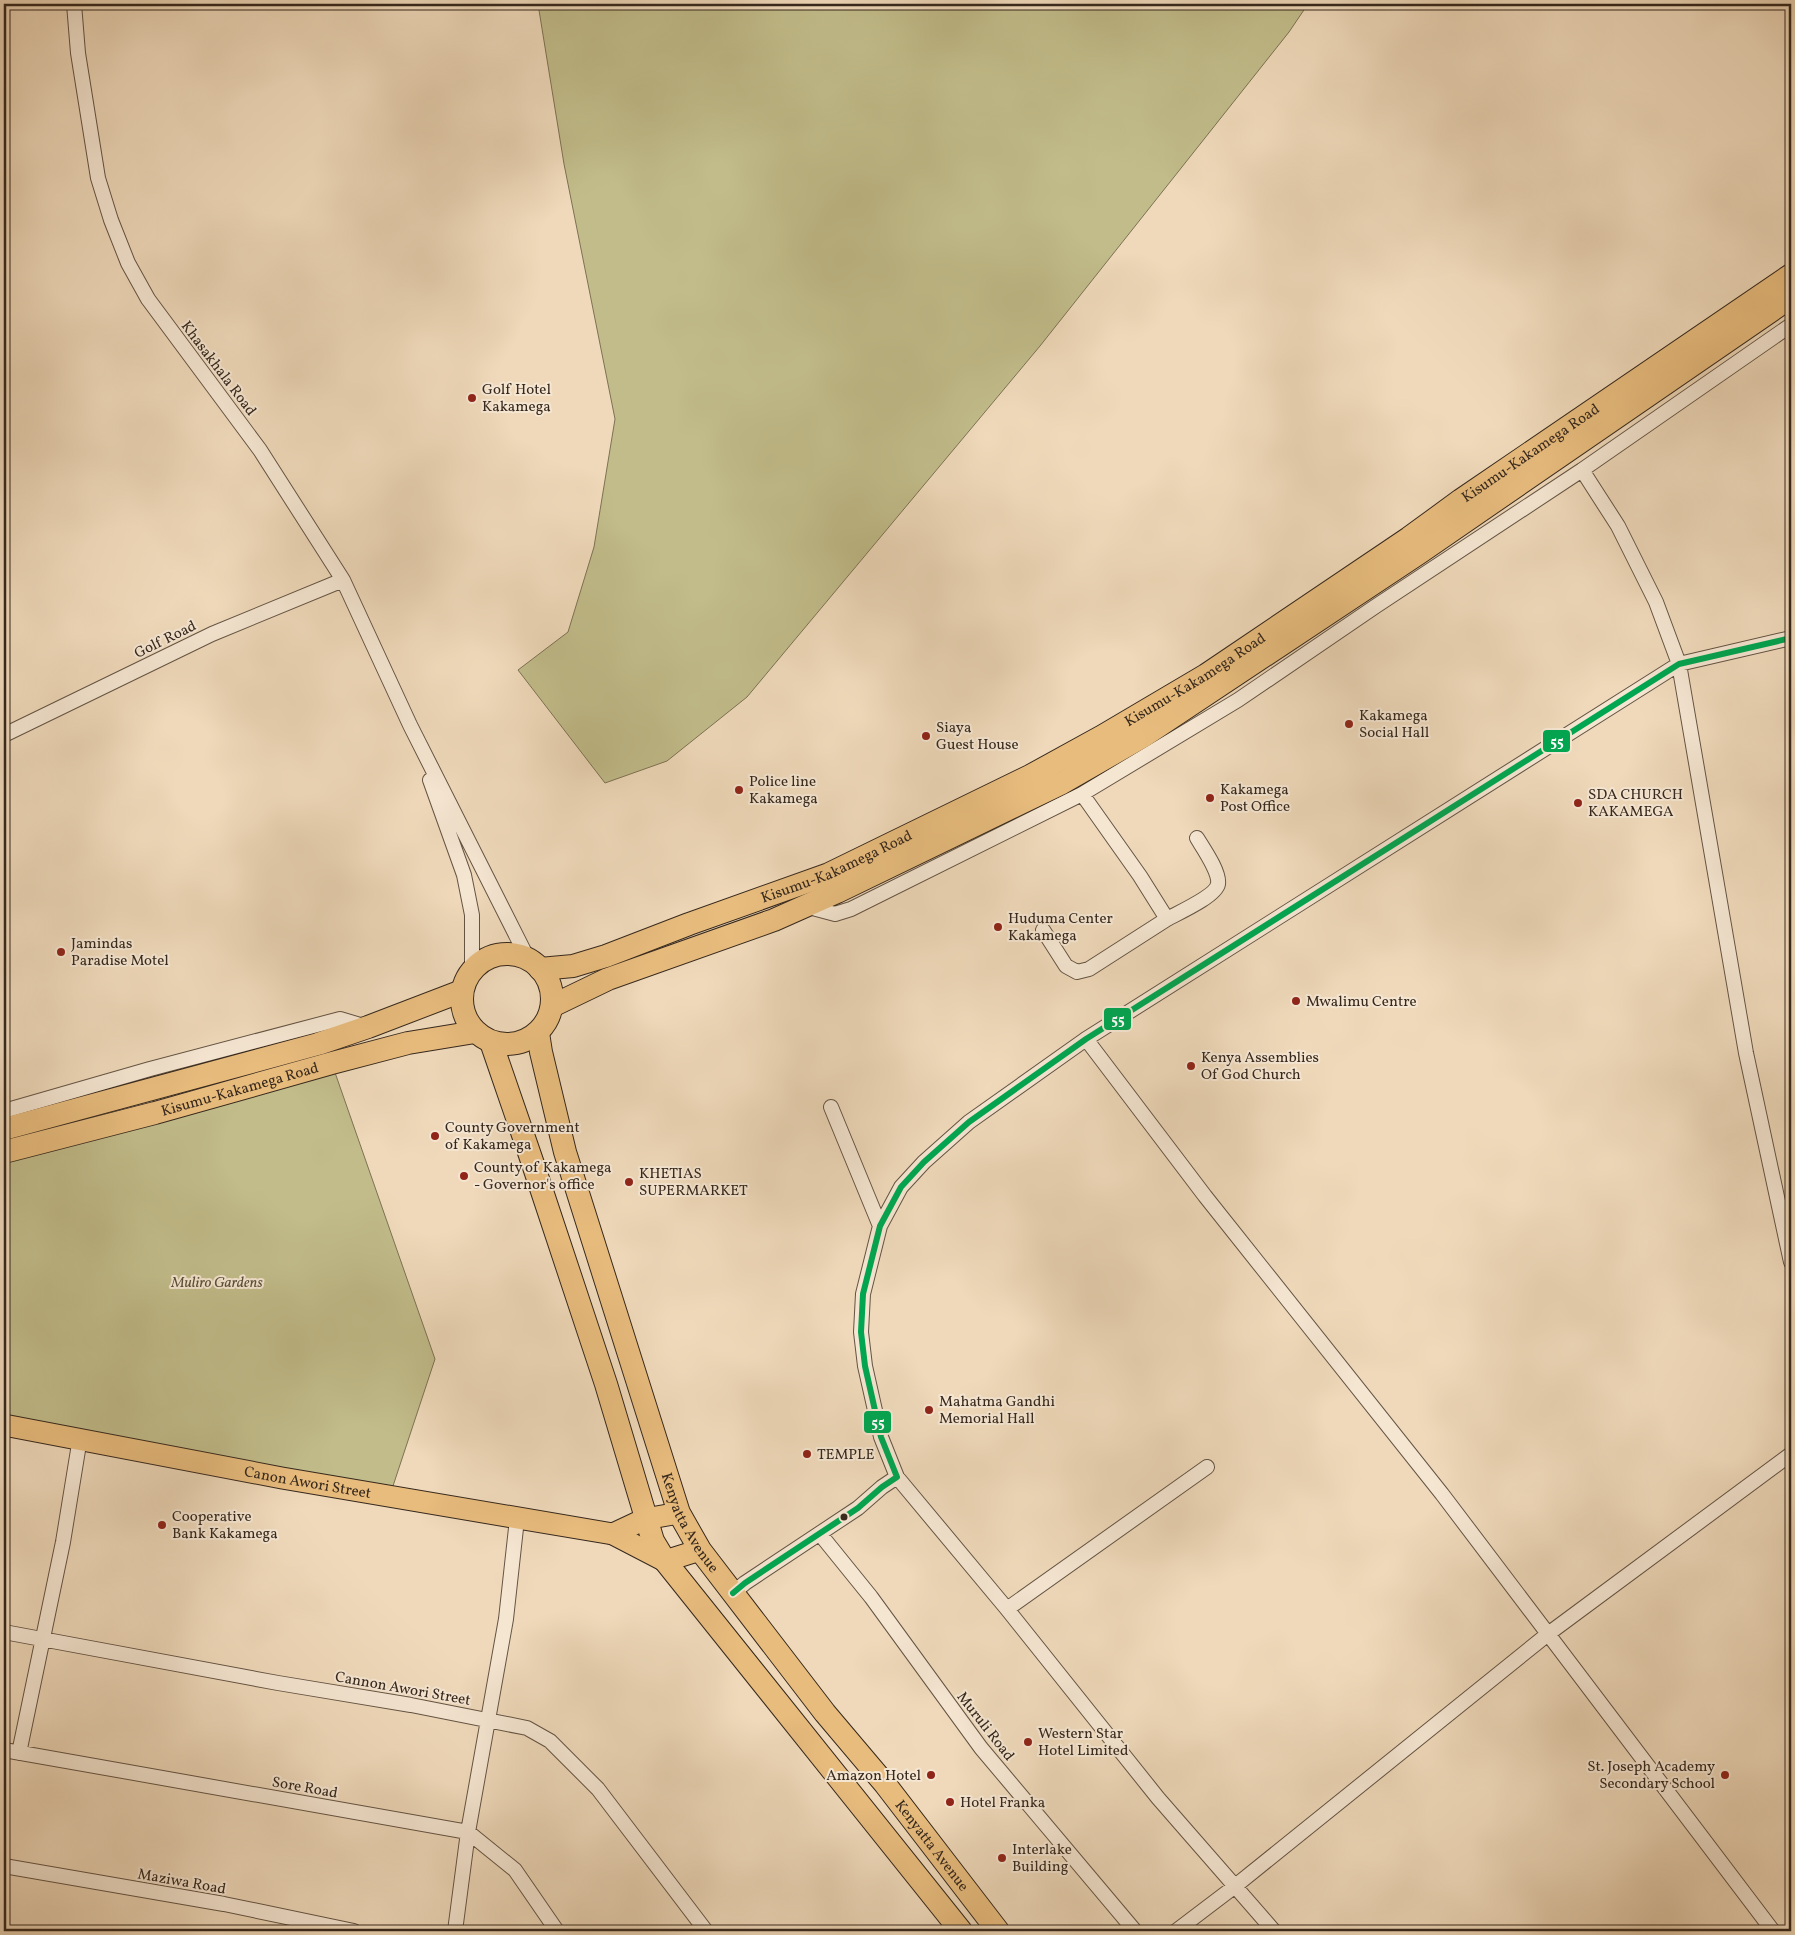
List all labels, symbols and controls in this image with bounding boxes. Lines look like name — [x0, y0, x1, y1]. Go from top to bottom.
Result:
street label: Khasakhala Road — [175, 317, 260, 421]
place label: Golf Hotel Kakamega — [482, 380, 551, 418]
marker: Golf Hotel Kakamega — [466, 392, 478, 404]
street label: Kisumu-Kakamega Road — [1458, 399, 1604, 509]
street label: Golf Road — [131, 616, 200, 664]
street label: Kisumu-Kakamega Road — [1121, 629, 1270, 733]
place label: Kakamega Social Hall — [1359, 706, 1429, 744]
place label: Siaya Guest House — [936, 718, 1019, 756]
marker: Kakamega Social Hall — [1343, 718, 1355, 730]
line badge: 55 — [1542, 729, 1571, 753]
marker: Siaya Guest House — [920, 730, 932, 742]
text: 55 — [1550, 733, 1564, 752]
place label: Police line Kakamega — [749, 772, 818, 810]
place label: Kakamega Post Office — [1220, 780, 1290, 818]
marker: Police line Kakamega — [733, 784, 745, 796]
place label: SDA CHURCH KAKAMEGA — [1588, 785, 1683, 823]
marker: Kakamega Post Office — [1204, 792, 1216, 804]
marker: SDA CHURCH KAKAMEGA — [1572, 797, 1584, 809]
street label: Kisumu-Kakamega Road — [758, 826, 916, 909]
place label: Huduma Center Kakamega — [1008, 909, 1113, 947]
marker: Huduma Center Kakamega — [992, 921, 1004, 933]
place label: Jamindas Paradise Motel — [71, 934, 169, 972]
marker: Jamindas Paradise Motel — [55, 946, 67, 958]
place label: Mwalimu Centre — [1306, 992, 1417, 1013]
marker: Mwalimu Centre — [1290, 995, 1302, 1007]
line badge: 55 — [1103, 1007, 1132, 1031]
text: 55 — [1111, 1011, 1125, 1030]
place label: Kenya Assemblies Of God Church — [1201, 1048, 1319, 1086]
street label: Kisumu-Kakamega Road — [159, 1058, 321, 1123]
marker: Kenya Assemblies Of God Church — [1185, 1060, 1197, 1072]
place label: County Government of Kakamega — [445, 1118, 580, 1156]
marker: County Government of Kakamega — [429, 1130, 441, 1142]
place label: County of Kakamega - Governor's office — [474, 1158, 612, 1196]
place label: KHETIAS SUPERMARKET — [639, 1164, 748, 1202]
marker: County of Kakamega - Governor's office — [458, 1170, 470, 1182]
marker: KHETIAS SUPERMARKET — [623, 1176, 635, 1188]
park label: Muliro Gardens — [170, 1273, 263, 1294]
place label: Mahatma Gandhi Memorial Hall — [939, 1392, 1055, 1430]
marker: Mahatma Gandhi Memorial Hall — [923, 1404, 935, 1416]
line badge: 55 — [863, 1410, 892, 1434]
text: 55 — [871, 1414, 885, 1433]
place label: TEMPLE — [817, 1445, 875, 1466]
marker: TEMPLE — [801, 1448, 813, 1460]
street label: Canon Awori Street — [242, 1462, 372, 1505]
street label: Kenyatta Avenue — [655, 1470, 723, 1578]
place label: Cooperative Bank Kakamega — [172, 1507, 278, 1545]
unlabelled marker — [839, 1512, 849, 1522]
marker: Cooperative Bank Kakamega — [156, 1519, 168, 1531]
street label: Cannon Awori Street — [333, 1667, 472, 1712]
street label: Muruli Road — [951, 1688, 1019, 1766]
place label: Western Star Hotel Limited — [1038, 1724, 1128, 1762]
marker: Western Star Hotel Limited — [1022, 1736, 1034, 1748]
place label: St. Joseph Academy Secondary School — [1587, 1757, 1715, 1795]
place label: Amazon Hotel — [826, 1766, 921, 1787]
marker: Amazon Hotel — [925, 1769, 937, 1781]
marker: St. Joseph Academy Secondary School — [1719, 1769, 1731, 1781]
street label: Sore Road — [270, 1772, 339, 1805]
place label: Hotel Franka — [960, 1793, 1045, 1814]
street label: Kenyatta Avenue — [889, 1796, 973, 1897]
marker: Hotel Franka — [944, 1796, 956, 1808]
place label: Interlake Building — [1012, 1840, 1072, 1878]
marker: Interlake Building — [996, 1852, 1008, 1864]
street label: Maziwa Road — [136, 1864, 228, 1901]

